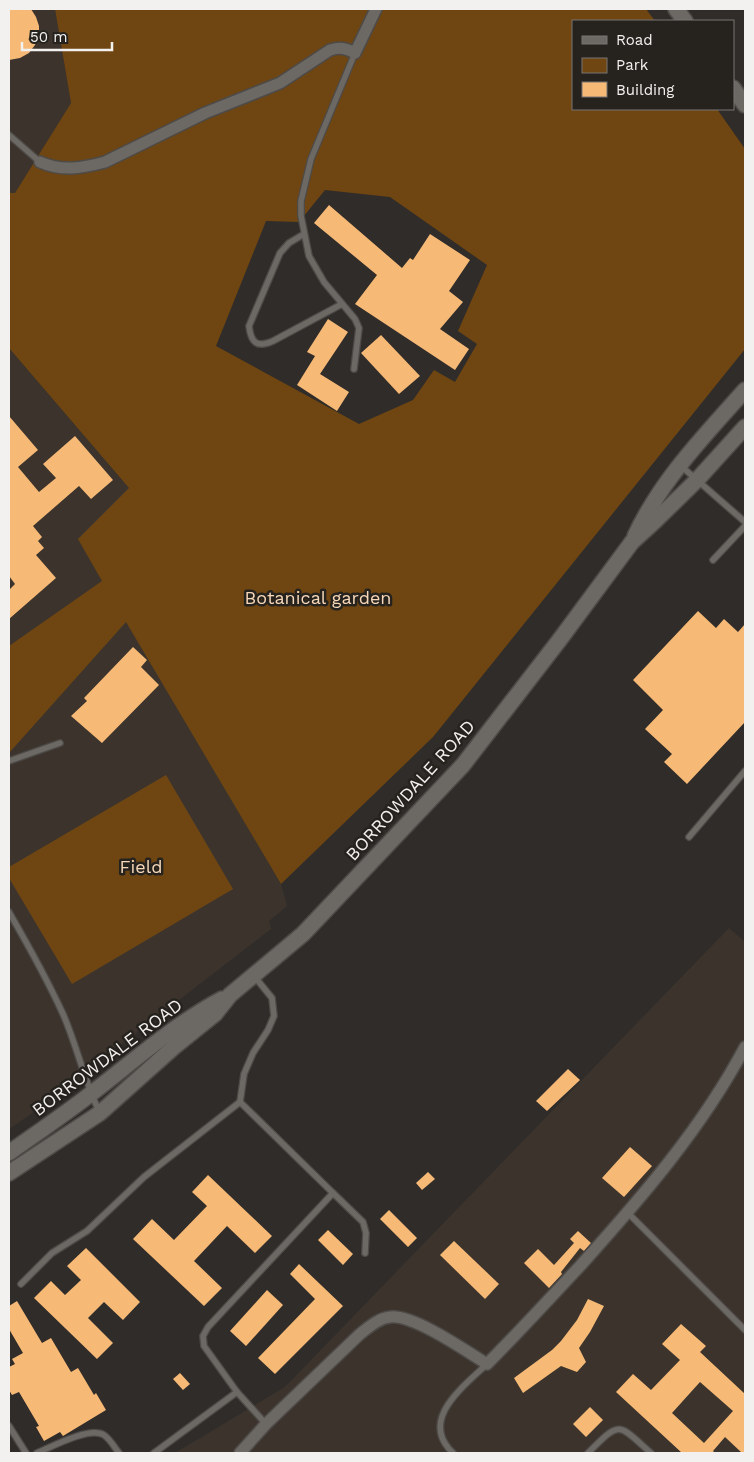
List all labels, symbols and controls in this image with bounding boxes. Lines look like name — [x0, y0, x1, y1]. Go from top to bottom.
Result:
scale bar — [22, 20, 112, 52]
legend — [572, 20, 734, 110]
text: 50 m — [30, 28, 67, 46]
text: Road — [616, 31, 653, 49]
text: Park — [616, 56, 649, 74]
text: Building — [616, 81, 674, 99]
park label: Botanical garden — [245, 587, 391, 608]
street label: BORROWDALE ROAD — [341, 715, 479, 865]
park label: Field — [120, 856, 162, 877]
street label: BORROWDALE ROAD — [28, 994, 186, 1120]

